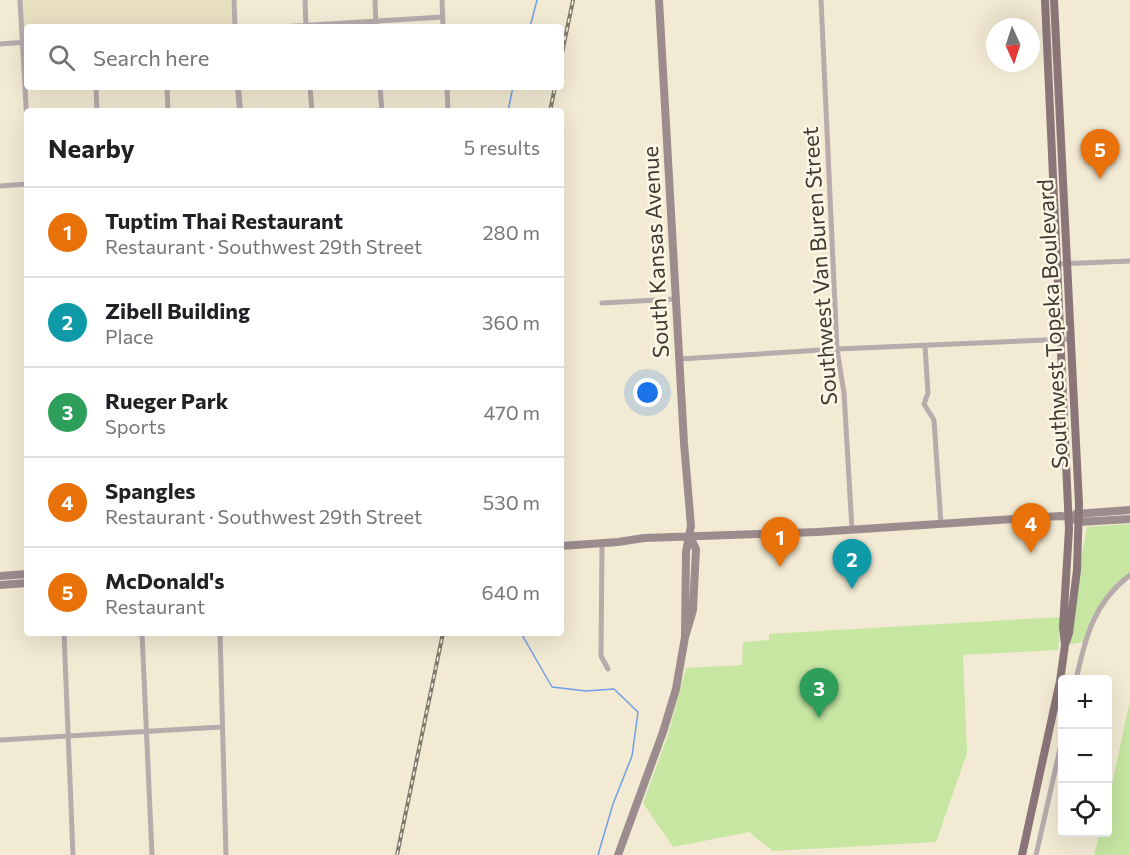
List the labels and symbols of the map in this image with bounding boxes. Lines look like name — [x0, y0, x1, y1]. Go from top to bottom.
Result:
north arrow — [986, 18, 1040, 72]
street label: Southwest Van Buren Street — [796, 126, 842, 406]
pin: 5 — [1080, 130, 1120, 179]
street label: South Kansas Avenue — [636, 145, 674, 359]
street label: Southwest Topeka Boulevard — [1031, 179, 1073, 469]
your location — [633, 378, 662, 407]
pin: 4 — [1012, 504, 1050, 553]
pin: 1 — [760, 518, 800, 567]
pin: 2 — [832, 540, 872, 589]
pin: 3 — [800, 668, 838, 718]

